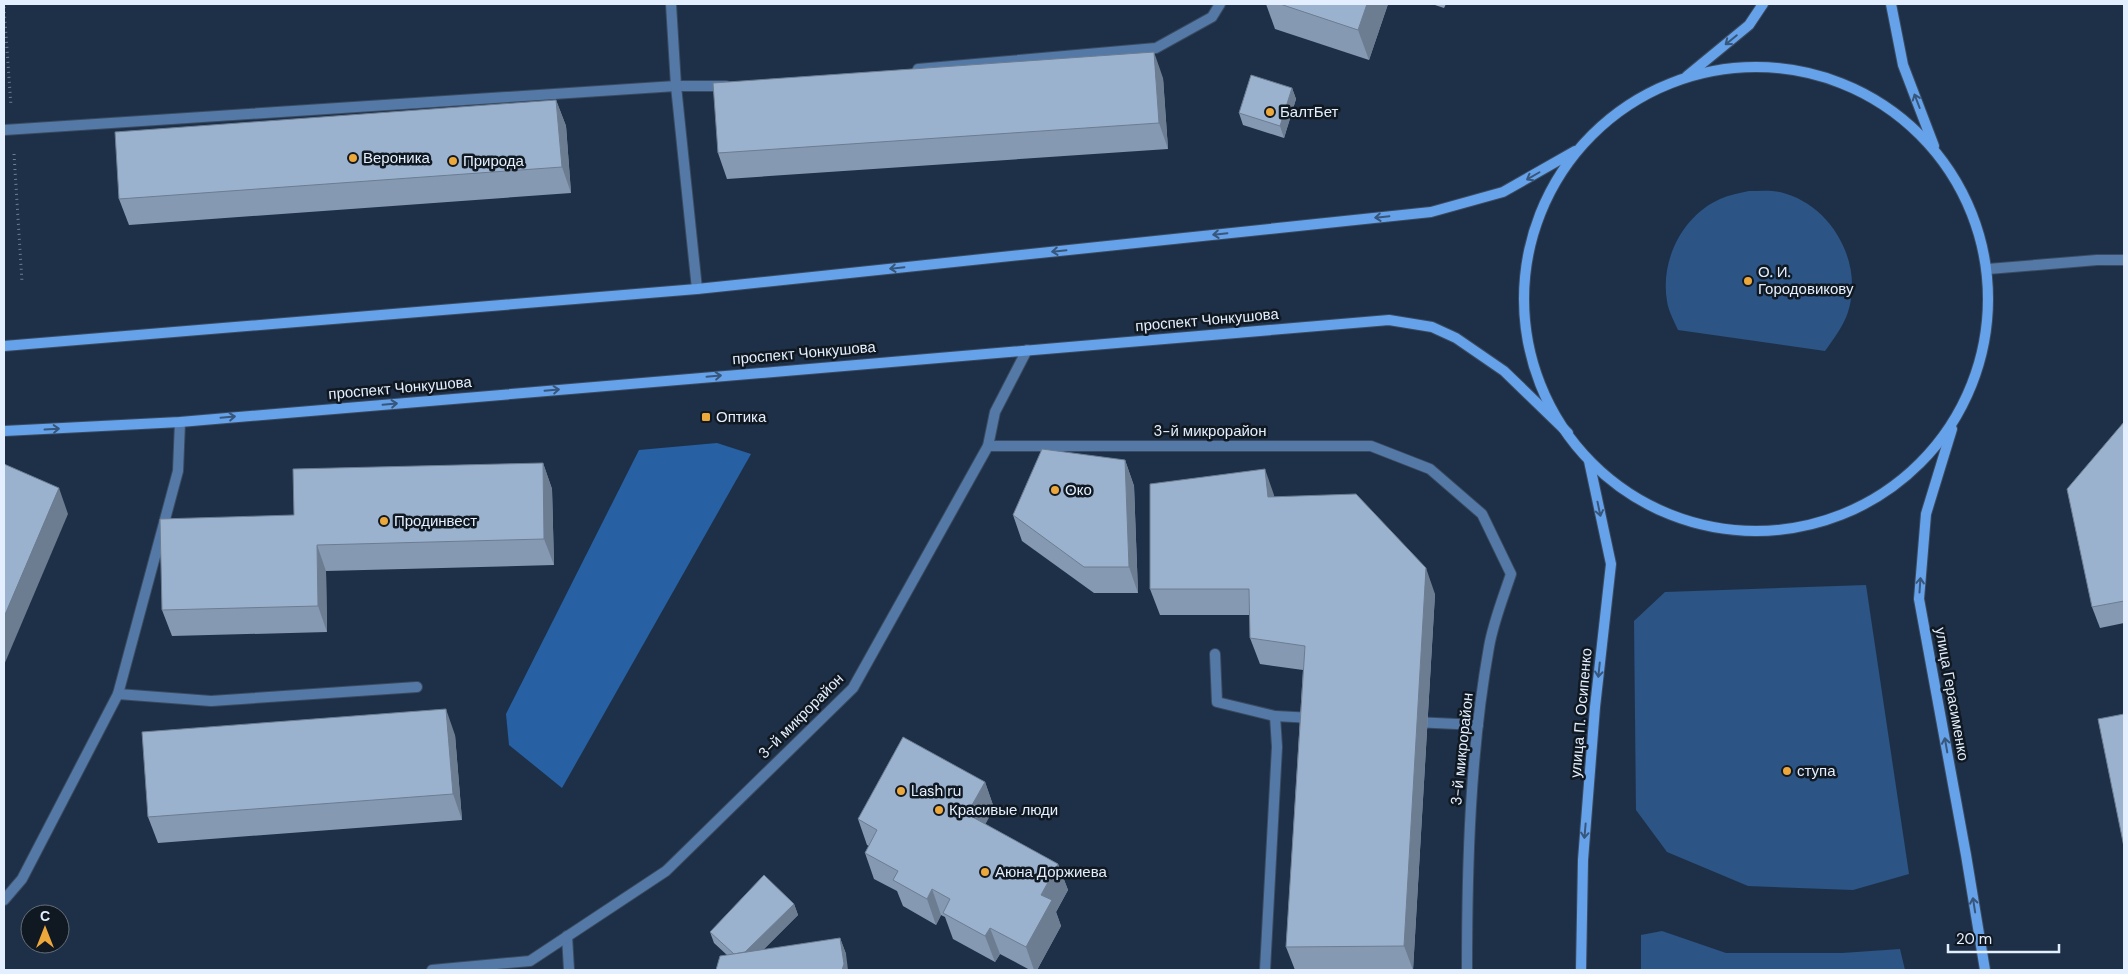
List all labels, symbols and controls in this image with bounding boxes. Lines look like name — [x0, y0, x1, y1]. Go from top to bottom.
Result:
one-way arrow — [1725, 34, 1738, 45]
one-way arrow — [1912, 94, 1921, 110]
place label: БалтБет — [1280, 102, 1338, 122]
marker: БалтБет — [1264, 106, 1276, 118]
place label: Вероника — [363, 148, 431, 168]
place label: Природа — [463, 151, 525, 171]
marker: Вероника — [347, 152, 359, 164]
marker: Природа — [447, 155, 459, 167]
one-way arrow — [1526, 171, 1540, 181]
one-way arrow — [1374, 212, 1390, 222]
one-way arrow — [1213, 229, 1229, 239]
one-way arrow — [1051, 246, 1067, 256]
place label: О. И. Городовикову — [1758, 262, 1854, 299]
one-way arrow — [890, 263, 906, 273]
marker: О. И. Городовикову — [1742, 275, 1754, 287]
street label: проспект Чонкушова — [1135, 304, 1280, 336]
street label: проспект Чонкушова — [732, 337, 877, 369]
one-way arrow — [706, 371, 722, 381]
street label: проспект Чонкушова — [328, 372, 473, 404]
one-way arrow — [544, 385, 560, 395]
one-way arrow — [382, 399, 398, 408]
place label: Оптика — [716, 407, 767, 427]
marker: Оптика — [700, 411, 712, 423]
one-way arrow — [220, 413, 236, 422]
street label: 3-й микрорайон — [1154, 421, 1266, 441]
one-way arrow — [44, 424, 60, 433]
place label: Око — [1065, 480, 1092, 500]
marker: Око — [1049, 484, 1061, 496]
one-way arrow — [1595, 501, 1604, 517]
place label: Продинвест — [394, 511, 477, 531]
marker: Продинвест — [378, 515, 390, 527]
one-way arrow — [1916, 577, 1925, 593]
street label: улица Герасименко — [1930, 626, 1974, 762]
street label: улица П. Осипенко — [1565, 647, 1597, 779]
one-way arrow — [1594, 661, 1604, 677]
street label: 3-й микрорайон — [754, 669, 848, 763]
street label: 3-й микрорайон — [1446, 692, 1478, 806]
one-way arrow — [1941, 737, 1951, 753]
place label: ступа — [1797, 761, 1836, 781]
marker: ступа — [1781, 765, 1793, 777]
place label: Lash ru — [911, 781, 961, 801]
marker: Lash ru — [895, 785, 907, 797]
place label: Красивые люди — [949, 800, 1058, 820]
marker: Красивые люди — [933, 804, 945, 816]
one-way arrow — [1581, 823, 1590, 839]
place label: Аюна Доржиева — [995, 862, 1107, 882]
marker: Аюна Доржиева — [979, 866, 991, 878]
one-way arrow — [1969, 897, 1979, 913]
north arrow — [20, 904, 70, 954]
text: С — [40, 907, 50, 925]
scale bar — [1948, 922, 2059, 954]
text: 20 m — [1956, 929, 1992, 949]

